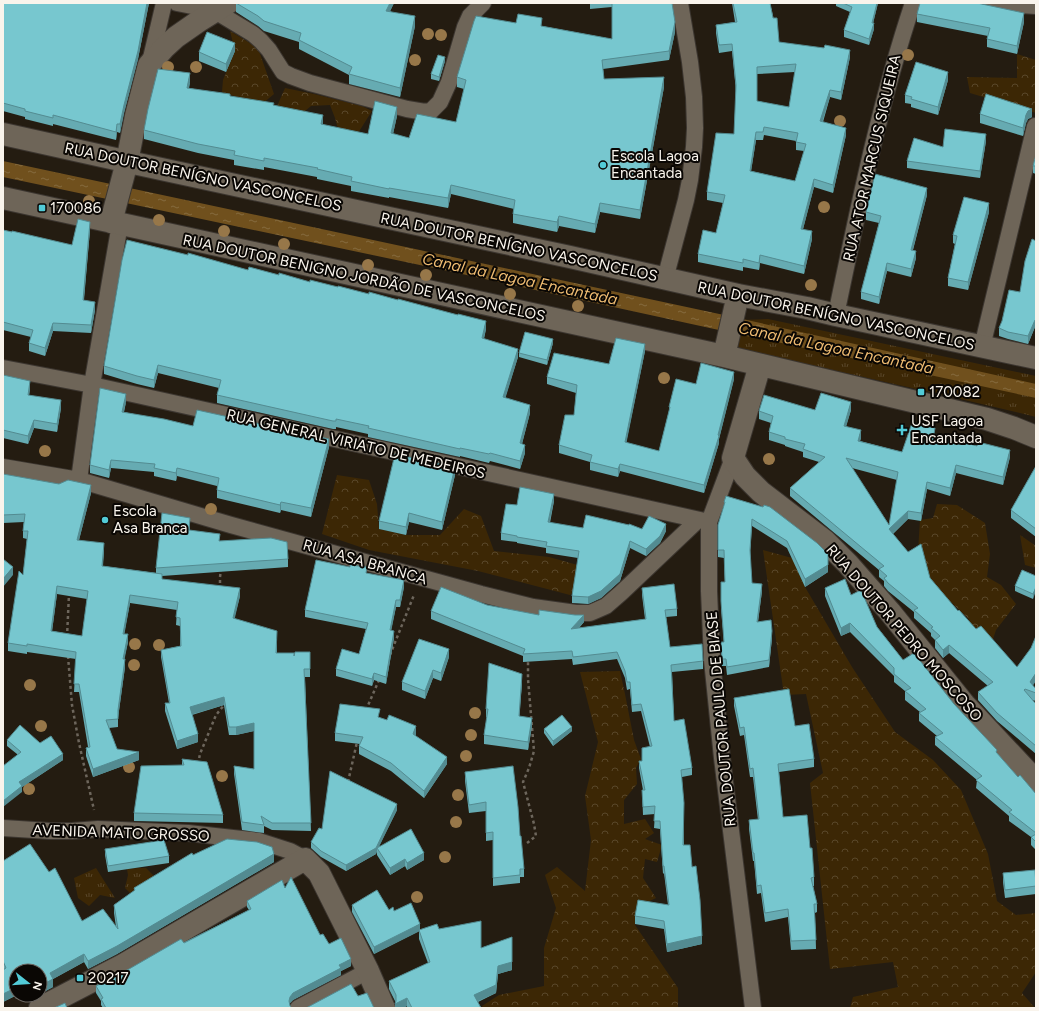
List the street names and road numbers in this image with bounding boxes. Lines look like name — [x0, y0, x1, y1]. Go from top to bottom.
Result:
street label: RUA ATOR MARCUS SIQUEIRA — [839, 53, 905, 263]
street label: RUA DOUTOR BENÍGNO VASCONCELOS — [63, 139, 343, 215]
street label: RUA DOUTOR BENÍGNO VASCONCELOS — [379, 209, 659, 285]
street label: RUA DOUTOR BENIGNO JORDÃO DE VASCONCELOS — [181, 231, 547, 325]
street label: RUA DOUTOR BENÍGNO VASCONCELOS — [696, 278, 976, 354]
street label: RUA GENERAL VIRIATO DE MEDEIROS — [225, 405, 487, 483]
street label: RUA ASA BRANCA — [301, 536, 429, 588]
street label: RUA DOUTOR PEDRO MOSCOSO — [822, 541, 986, 725]
street label: RUA DOUTOR PAULO DE BIASE — [703, 611, 739, 827]
street label: AVENIDA MATO GROSSO — [32, 821, 210, 845]

